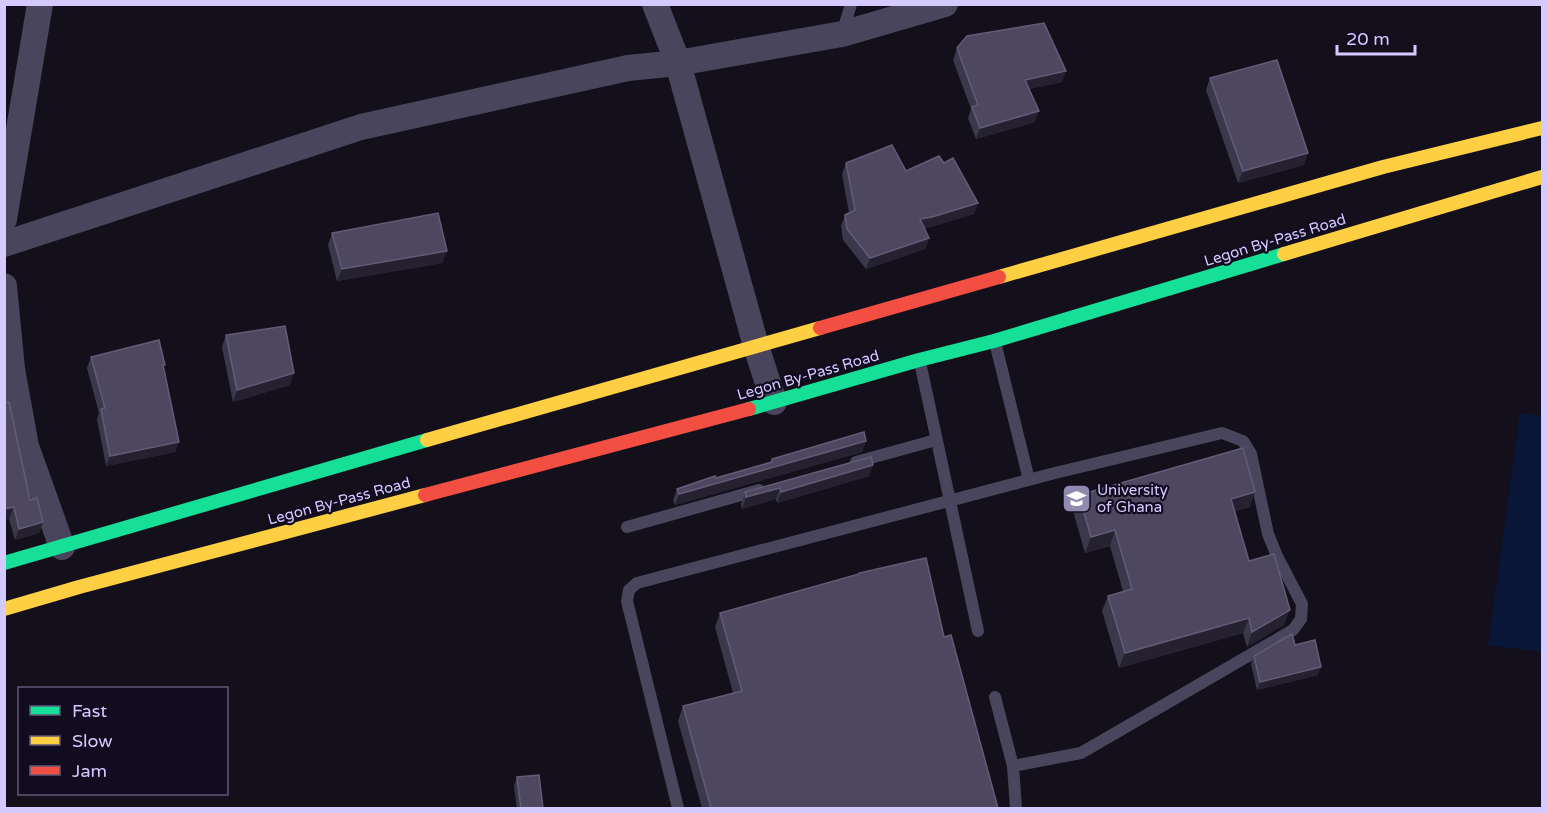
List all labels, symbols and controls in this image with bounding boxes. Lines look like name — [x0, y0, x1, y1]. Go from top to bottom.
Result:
scale bar — [1337, 18, 1415, 56]
text: 20 m — [1346, 28, 1390, 50]
street label: Legon By-Pass Road — [1202, 210, 1348, 270]
street label: Legon By-Pass Road — [735, 346, 881, 404]
street label: Legon By-Pass Road — [266, 473, 412, 529]
place label: University of Ghana — [1097, 481, 1168, 516]
school or university icon: University of Ghana — [1060, 483, 1092, 515]
legend — [18, 687, 228, 795]
text: Fast — [72, 700, 107, 722]
text: Slow — [72, 730, 113, 752]
text: Jam — [72, 760, 107, 782]

